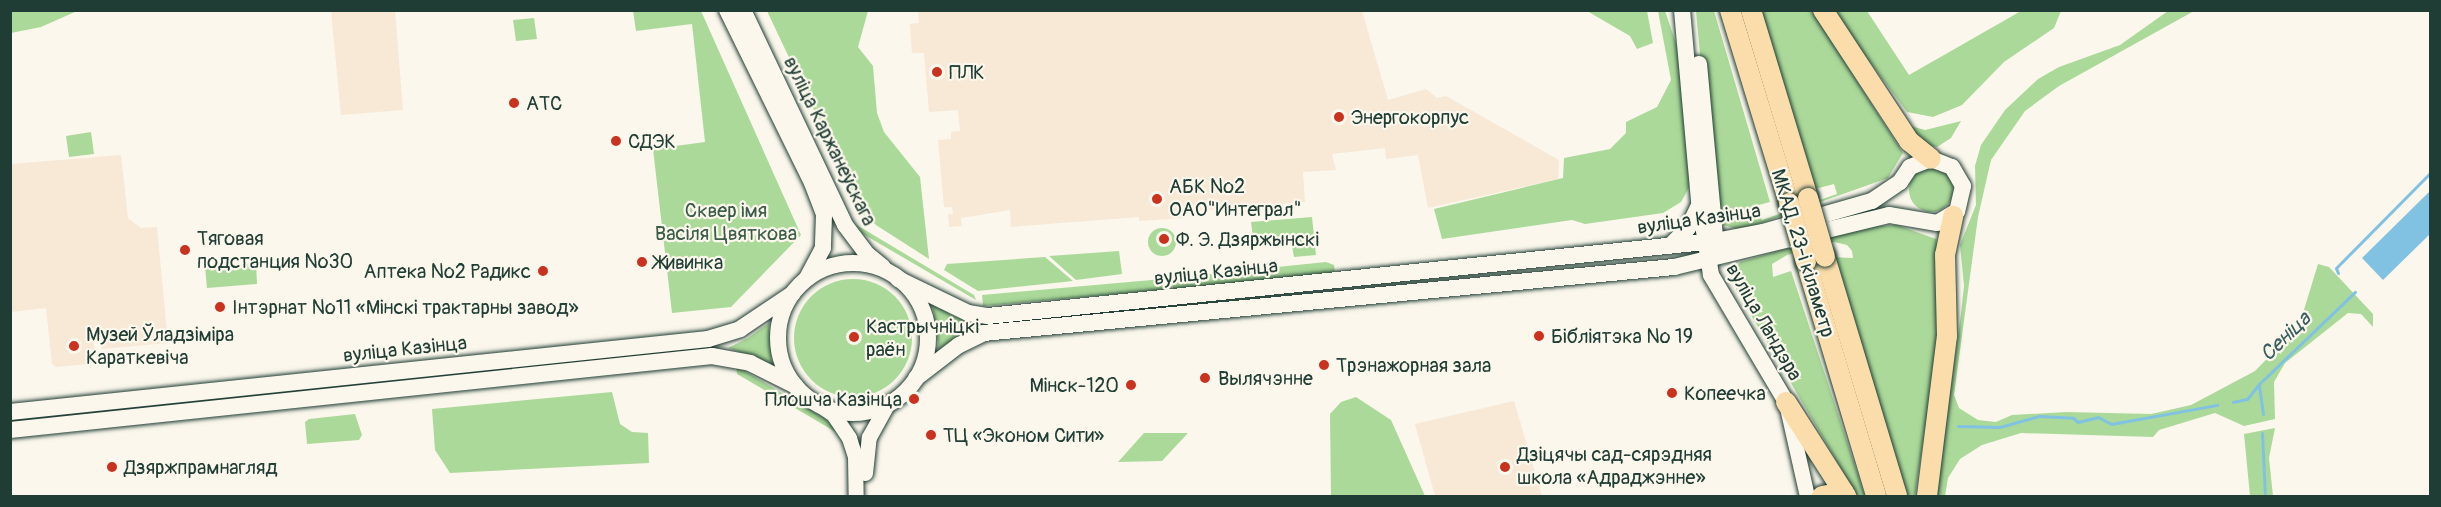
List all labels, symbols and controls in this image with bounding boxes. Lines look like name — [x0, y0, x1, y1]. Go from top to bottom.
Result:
street label: вуліца Каржанеўскага — [779, 52, 881, 230]
place label: ПЛК — [949, 60, 984, 84]
marker: ПЛК — [930, 65, 944, 79]
place label: АТС — [526, 91, 562, 115]
marker: АТС — [507, 96, 521, 110]
place label: Энергокорпус — [1351, 105, 1469, 129]
marker: Энергокорпус — [1332, 110, 1346, 124]
place label: СДЭК — [628, 129, 676, 153]
marker: СДЭК — [609, 134, 623, 148]
street label: МКАД, 23-і кіламетр — [1766, 166, 1840, 340]
place label: АБК №2 ОАО"Интеграл" — [1169, 175, 1302, 222]
marker: АБК №2 ОАО"Интеграл" — [1150, 192, 1164, 206]
park label: Сквер імя Васіля Цвяткова — [655, 198, 797, 245]
street label: вуліца Казінца — [1636, 198, 1762, 240]
place label: Тяговая подстанция №30 — [197, 226, 353, 273]
place label: Ф. Э. Дзяржынскі — [1176, 227, 1319, 251]
marker: Ф. Э. Дзяржынскі — [1157, 232, 1171, 246]
marker: Тяговая подстанция №30 — [178, 243, 192, 257]
place label: Живинка — [654, 250, 723, 274]
street label: вуліца Казінца — [1153, 254, 1279, 290]
marker: Живинка — [635, 255, 649, 269]
place label: Аптека №2 Радикс — [364, 259, 531, 283]
street label: вуліца Ландэра — [1721, 259, 1807, 385]
marker: Аптека №2 Радикс — [536, 264, 550, 278]
place label: Інтэрнат №11 «Мінскі трактарны завод» — [232, 295, 579, 319]
marker: Інтэрнат №11 «Мінскі трактарны завод» — [213, 300, 227, 314]
water label: Сеніца — [2256, 307, 2316, 367]
place label: Кастрычніцкі раён — [866, 314, 979, 361]
place label: Музей Ўладзіміра Караткевіча — [86, 322, 234, 369]
place label: Бібліятэка № 19 — [1551, 324, 1693, 348]
marker: Бібліятэка № 19 — [1532, 329, 1546, 343]
marker: Кастрычніцкі раён — [847, 330, 861, 344]
street label: вуліца Казінца — [342, 331, 468, 367]
marker: Музей Ўладзіміра Караткевіча — [67, 339, 81, 353]
place label: Трэнажорная зала — [1336, 353, 1491, 377]
marker: Трэнажорная зала — [1317, 358, 1331, 372]
place label: Вылячэнне — [1218, 366, 1313, 390]
marker: Вылячэнне — [1196, 369, 1214, 387]
place label: Мінск-120 — [1029, 373, 1119, 397]
marker: Мінск-120 — [1124, 378, 1138, 392]
place label: Копеечка — [1684, 381, 1766, 405]
marker: Копеечка — [1665, 386, 1679, 400]
place label: Плошча Казінца — [765, 387, 902, 411]
marker: Плошча Казінца — [907, 392, 921, 406]
place label: ТЦ «Эконом Сити» — [943, 423, 1104, 447]
marker: ТЦ «Эконом Сити» — [924, 428, 938, 442]
place label: Дзіцячы сад-сярэдняя школа «Адраджэнне» — [1517, 443, 1712, 490]
place label: Дзяржпрамнагляд — [124, 455, 277, 479]
marker: Дзяржпрамнагляд — [105, 460, 119, 474]
marker: Дзіцячы сад-сярэдняя школа «Адраджэнне» — [1498, 460, 1512, 474]

